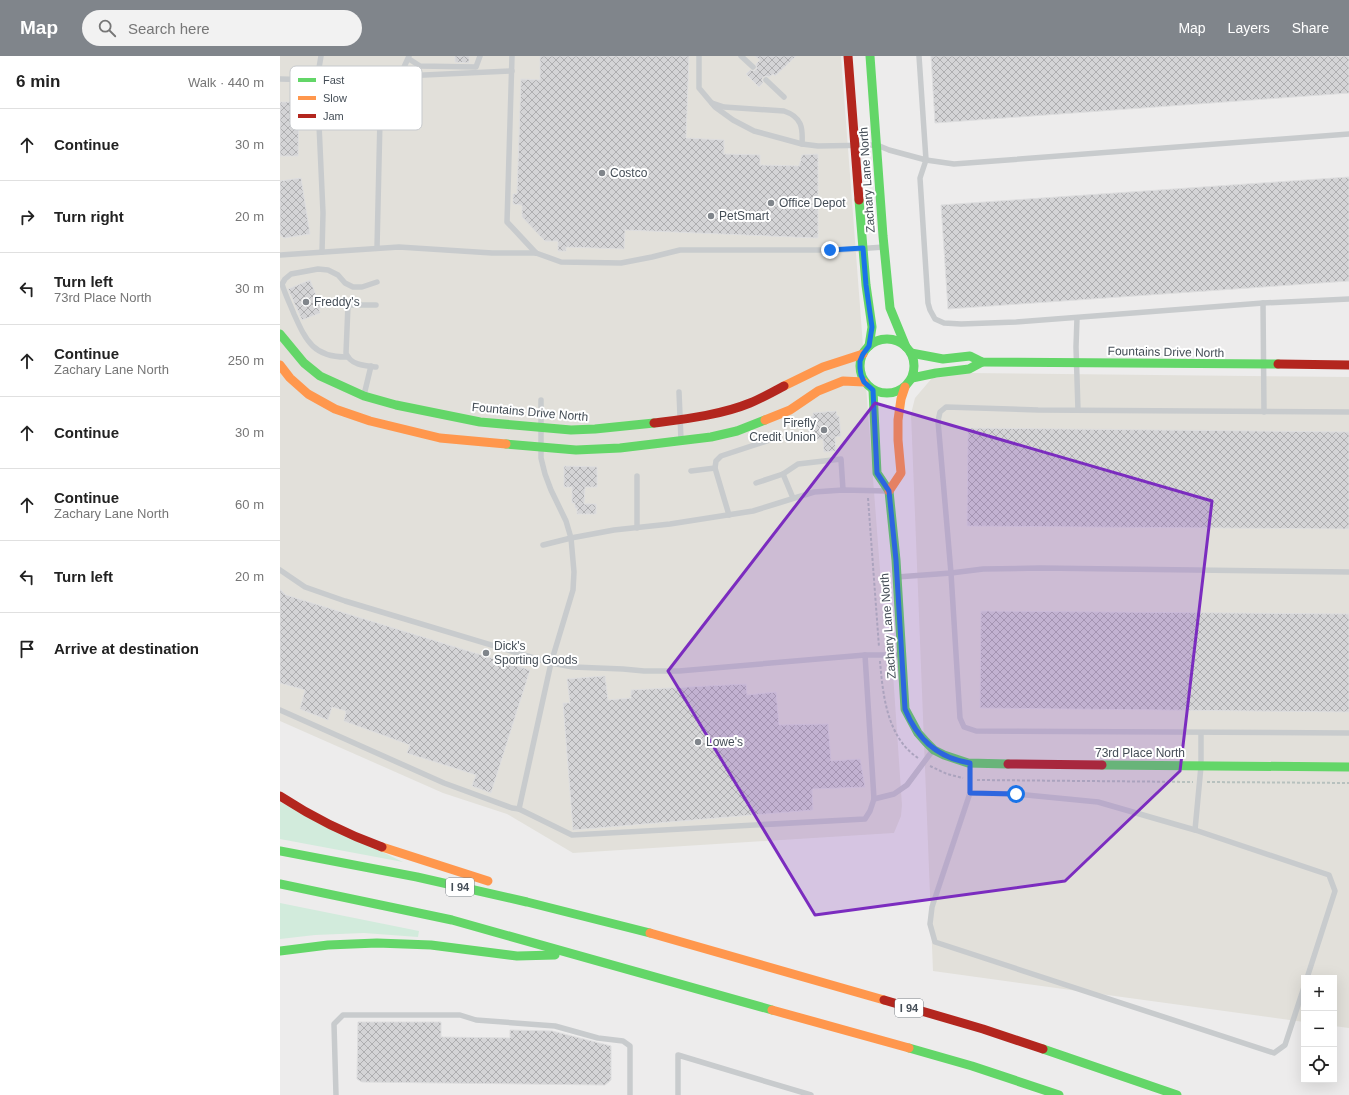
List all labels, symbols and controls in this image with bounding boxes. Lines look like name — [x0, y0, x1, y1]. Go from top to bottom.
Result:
search box — [82, 10, 362, 46]
text: Map — [20, 17, 58, 38]
icon: search — [96, 17, 118, 39]
text: Search here — [128, 20, 210, 37]
text: Map — [1178, 20, 1206, 36]
text: Layers — [1228, 20, 1270, 36]
text: Share — [1292, 20, 1329, 36]
legend — [290, 66, 422, 130]
text: 6 min — [16, 72, 60, 91]
text: Fast — [323, 74, 344, 86]
text: Walk · 440 m — [188, 75, 264, 90]
text: Slow — [323, 92, 347, 104]
text: Jam — [323, 110, 344, 122]
street label: Zachary Lane North — [856, 127, 878, 233]
icon: ahead — [16, 134, 38, 156]
text: Continue — [54, 136, 119, 153]
text: 30 m — [235, 137, 264, 152]
place label: Costco — [610, 166, 648, 180]
marker: Costco — [597, 168, 607, 178]
place label: Office Depot — [779, 196, 846, 210]
marker: Office Depot — [766, 198, 776, 208]
icon: right — [16, 206, 38, 228]
text: Turn right — [54, 208, 124, 225]
text: 20 m — [235, 209, 264, 224]
place label: PetSmart — [719, 209, 770, 223]
marker: PetSmart — [706, 211, 716, 221]
route end — [821, 241, 839, 259]
text: Turn left — [54, 273, 113, 290]
icon: left — [16, 278, 38, 300]
text: 30 m — [235, 281, 264, 296]
text: 73rd Place North — [54, 290, 152, 305]
place label: Freddy's — [314, 295, 360, 309]
marker: Freddy's — [301, 297, 311, 307]
street label: Fountains Drive North — [1108, 344, 1224, 360]
text: Continue — [54, 345, 119, 362]
icon: ahead — [16, 350, 38, 372]
text: 250 m — [228, 353, 264, 368]
text: Zachary Lane North — [54, 362, 169, 377]
street label: Fountains Drive North — [471, 400, 589, 424]
place label: Firefly Credit Union — [749, 416, 816, 444]
icon: ahead — [16, 422, 38, 444]
text: Continue — [54, 424, 119, 441]
text: 30 m — [235, 425, 264, 440]
marker: Firefly Credit Union — [819, 425, 829, 435]
text: Continue — [54, 489, 119, 506]
icon: ahead — [16, 494, 38, 516]
text: 60 m — [235, 497, 264, 512]
text: Zachary Lane North — [54, 506, 169, 521]
icon: left — [16, 566, 38, 588]
text: Turn left — [54, 568, 113, 585]
text: 20 m — [235, 569, 264, 584]
street label: Zachary Lane North — [877, 573, 899, 679]
icon: arrive — [16, 638, 38, 660]
place label: Dick's Sporting Goods — [494, 639, 577, 667]
text: Arrive at destination — [54, 640, 199, 657]
marker: Dick's Sporting Goods — [481, 648, 491, 658]
place label: Lowe's — [706, 735, 743, 749]
marker: Lowe's — [693, 737, 703, 747]
street label: 73rd Place North — [1095, 746, 1185, 760]
route start — [1007, 785, 1025, 803]
road number: I 94 — [446, 878, 474, 896]
map controls — [1301, 975, 1337, 1083]
button: + — [1301, 975, 1337, 1011]
road number: I 94 — [895, 999, 923, 1017]
button: − — [1301, 1011, 1337, 1047]
button: locate — [1301, 1047, 1337, 1083]

